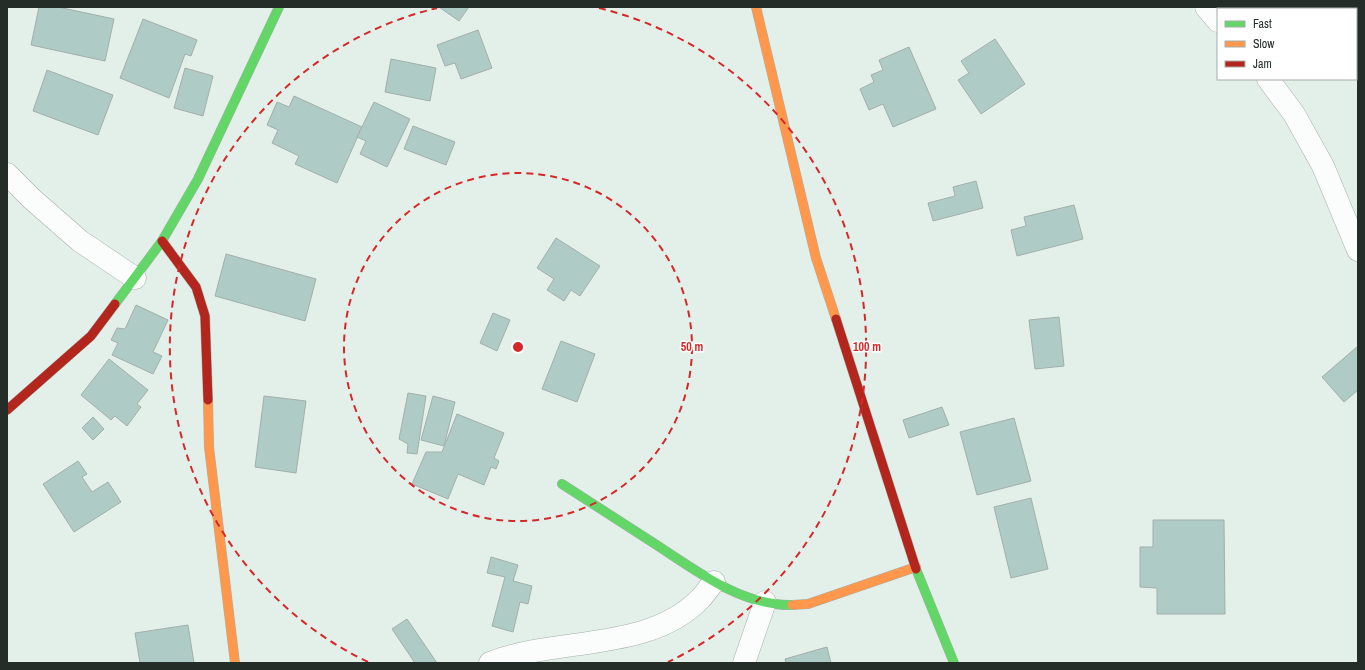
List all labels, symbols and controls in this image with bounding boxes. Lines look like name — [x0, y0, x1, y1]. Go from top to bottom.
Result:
legend — [1217, 8, 1357, 80]
text: Fast — [1253, 16, 1272, 32]
text: Slow — [1253, 36, 1275, 52]
text: Jam — [1253, 56, 1272, 72]
text: 50 m — [681, 339, 703, 355]
text: 100 m — [853, 339, 881, 355]
centre of rings — [511, 340, 525, 354]

